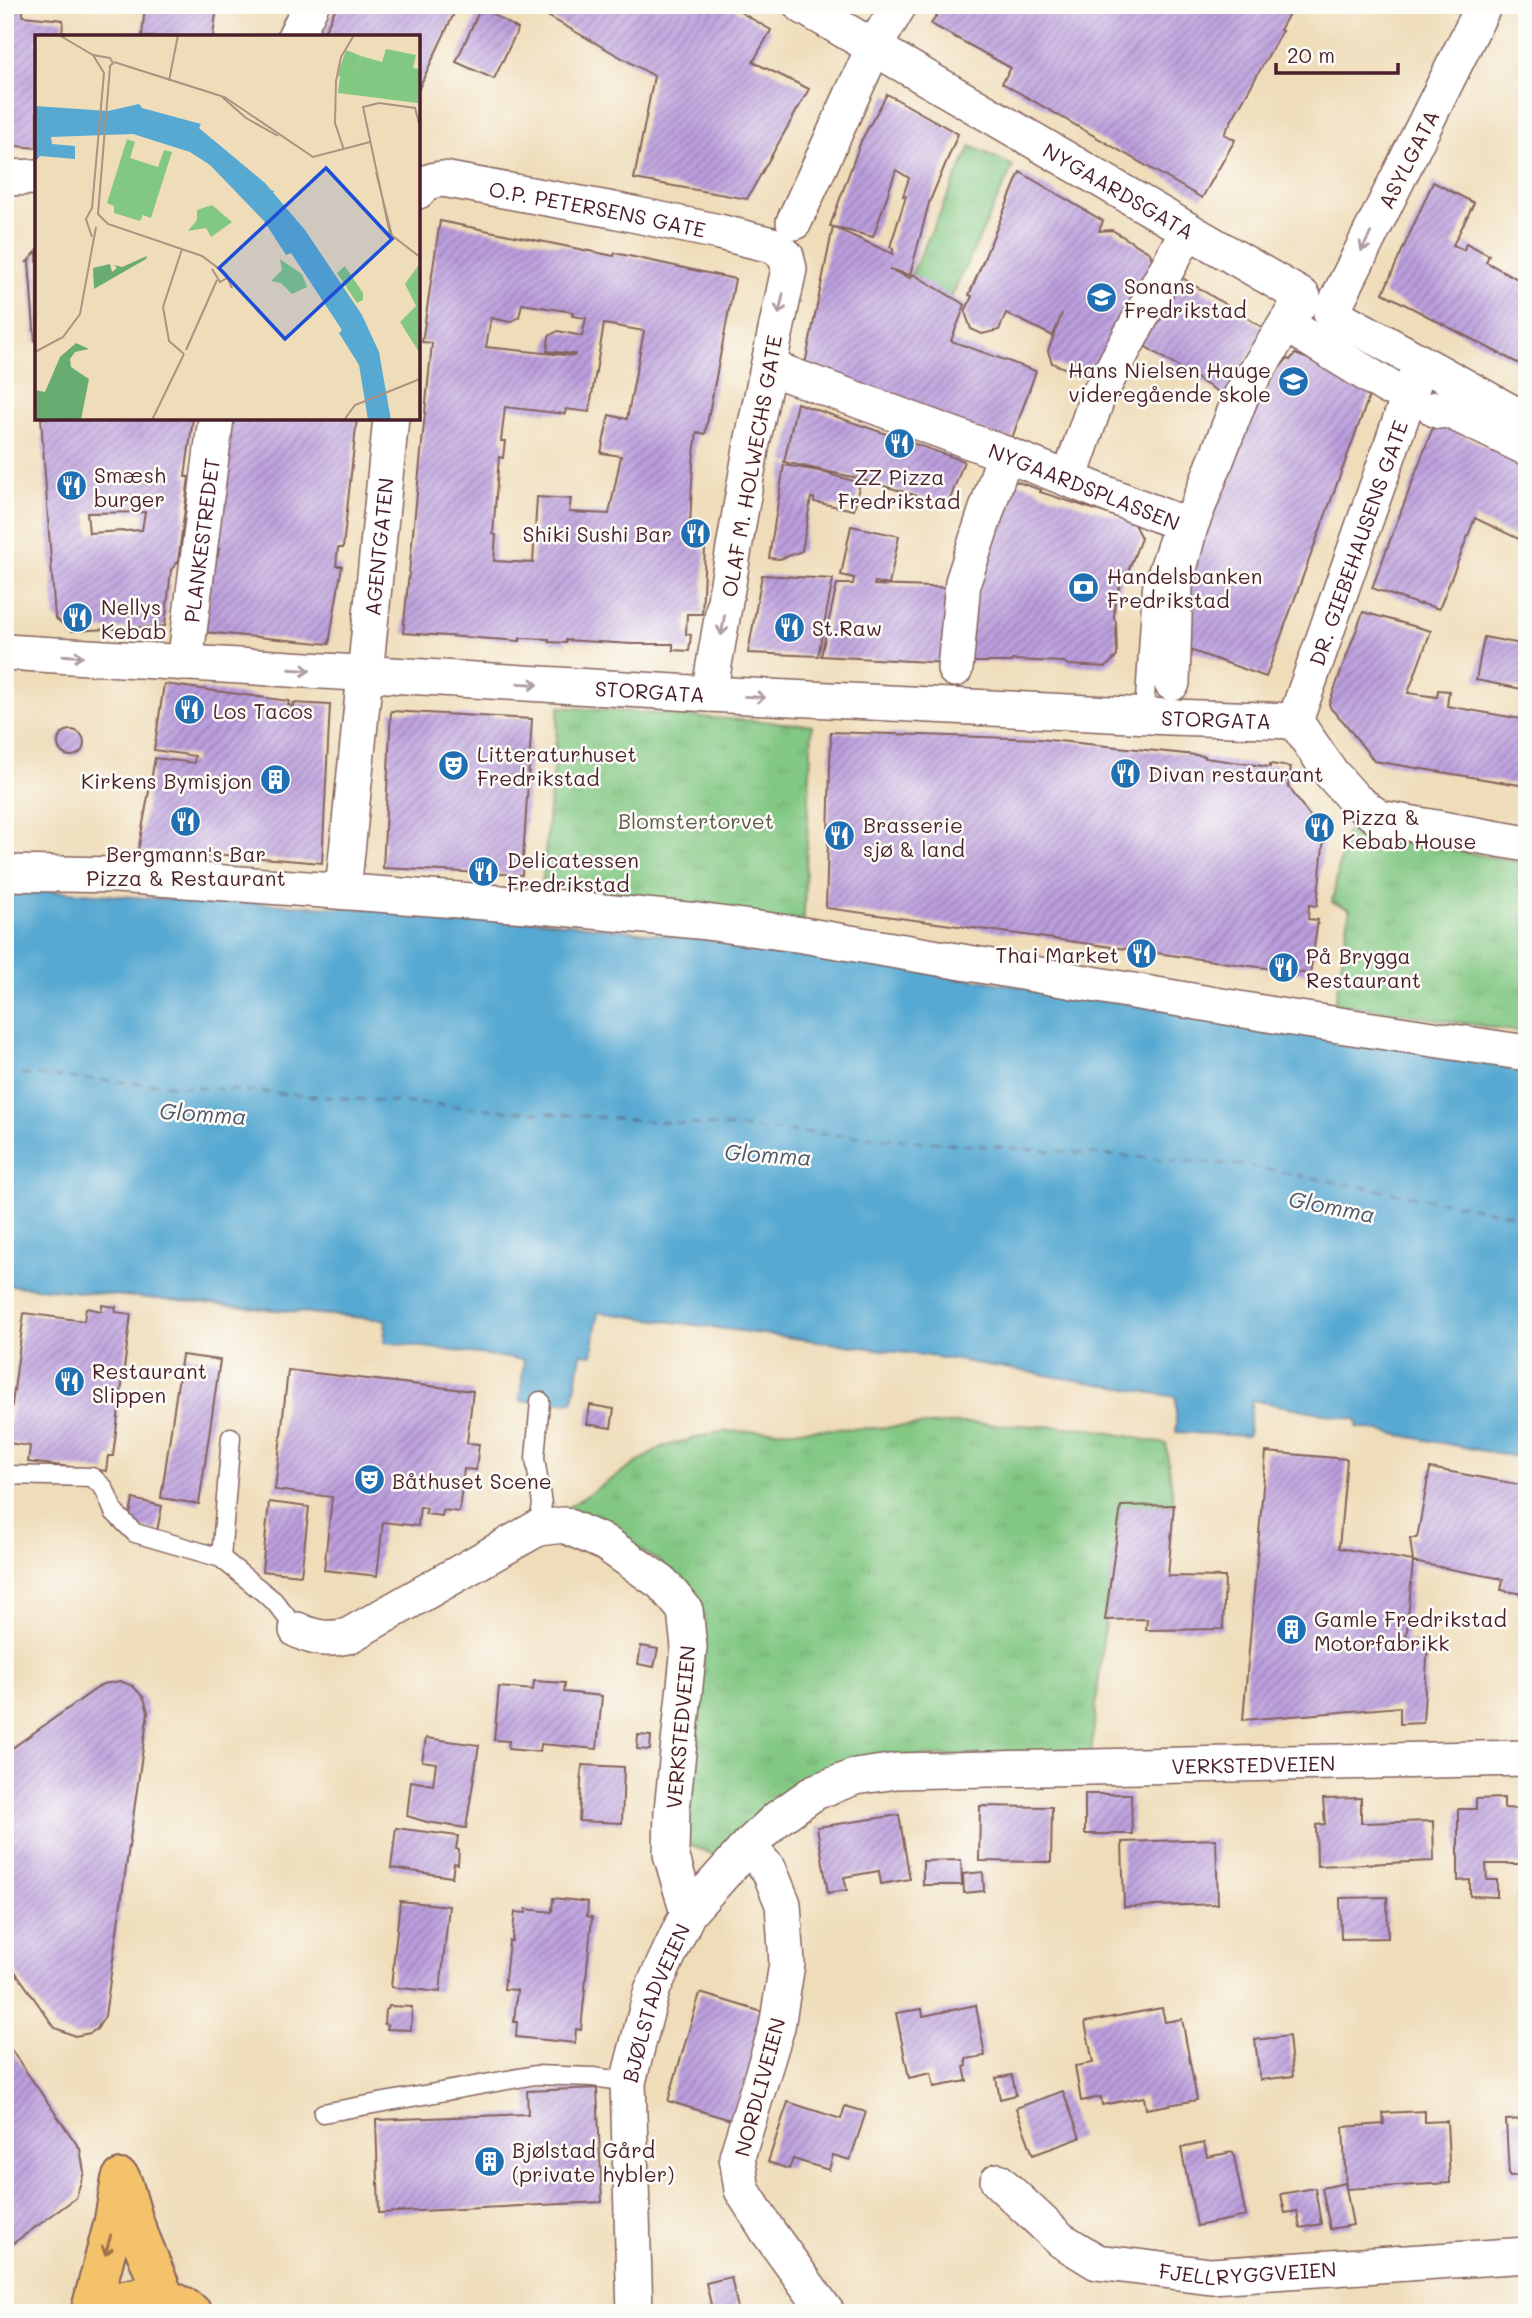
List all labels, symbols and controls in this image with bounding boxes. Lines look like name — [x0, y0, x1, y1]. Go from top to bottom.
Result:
scale bar — [1276, 32, 1399, 76]
inset map — [35, 35, 420, 420]
text: 20 m — [1287, 41, 1335, 68]
street label: ASYLGATA — [1372, 105, 1444, 213]
street label: NYGAARDSGATA — [1039, 136, 1199, 244]
street label: O.P. PETERSENS GATE — [487, 174, 708, 242]
one-way arrow — [1359, 231, 1373, 252]
place label: Sonans Fredrikstad — [1124, 272, 1247, 323]
school or university icon: Sonans Fredrikstad — [1084, 280, 1118, 314]
one-way arrow — [774, 292, 788, 315]
street label: OLAF M. HOLWECHS GATE — [715, 333, 787, 599]
place label: Hans Nielsen Hauge videregående skole — [1068, 356, 1271, 407]
school or university icon: Hans Nielsen Hauge videregående skole — [1277, 364, 1311, 398]
street label: DR. GIEBEHAUSENS GATE — [1302, 416, 1413, 669]
restaurant icon: ZZ Pizza Fredrikstad — [882, 427, 916, 461]
street label: NYGAARDSPLASSEN — [985, 436, 1184, 535]
street label: PLANKESTREDET — [177, 456, 224, 624]
place label: Smæsh burger — [94, 461, 166, 512]
place label: ZZ Pizza Fredrikstad — [838, 463, 960, 514]
restaurant icon: Smæsh burger — [54, 469, 88, 503]
street label: AGENTGATEN — [357, 476, 398, 617]
restaurant icon: Shiki Sushi Bar — [678, 516, 712, 550]
place label: Shiki Sushi Bar — [522, 520, 672, 547]
place label: Handelsbanken Fredrikstad — [1107, 562, 1262, 613]
bank icon: Handelsbanken Fredrikstad — [1067, 570, 1101, 604]
place label: Nellys Kebab — [101, 593, 167, 644]
restaurant icon: Nellys Kebab — [61, 601, 95, 635]
restaurant icon: St.Raw — [772, 610, 806, 644]
one-way arrow — [716, 613, 729, 635]
place label: St.Raw — [812, 614, 882, 641]
one-way arrow — [62, 649, 85, 662]
one-way arrow — [289, 664, 312, 677]
street label: STORGATA — [594, 674, 706, 707]
one-way arrow — [516, 678, 538, 691]
one-way arrow — [743, 690, 766, 703]
restaurant icon: Los Tacos — [173, 693, 207, 727]
place label: Los Tacos — [213, 697, 313, 724]
street label: STORGATA — [1161, 703, 1272, 734]
place label: Litteraturhuset Fredrikstad — [477, 740, 637, 791]
theatre icon: Litteraturhuset Fredrikstad — [437, 748, 471, 782]
restaurant icon: Divan restaurant — [1108, 756, 1142, 790]
place label: Divan restaurant — [1148, 760, 1323, 787]
building icon: Kirkens Bymisjon — [258, 763, 292, 797]
place label: Kirkens Bymisjon — [81, 767, 252, 794]
place label: Pizza & Kebab House — [1342, 803, 1476, 854]
restaurant icon: Bergmann's Bar Pizza & Restaurant — [169, 804, 203, 838]
park label: Blomstertorvet — [618, 807, 774, 834]
place label: Brasserie sjø & land — [863, 811, 965, 862]
restaurant icon: Pizza & Kebab House — [1302, 811, 1336, 845]
restaurant icon: Brasserie sjø & land — [823, 819, 857, 853]
place label: Bergmann's Bar Pizza & Restaurant — [86, 840, 286, 891]
place label: Delicatessen Fredrikstad — [507, 846, 639, 897]
restaurant icon: Delicatessen Fredrikstad — [467, 854, 501, 888]
restaurant icon: Thai Market — [1125, 937, 1159, 971]
place label: Thai Market — [995, 941, 1119, 968]
place label: På Brygga Restaurant — [1306, 942, 1421, 993]
restaurant icon: På Brygga Restaurant — [1266, 950, 1300, 984]
water label: Glomma — [158, 1095, 248, 1131]
water label: Glomma — [723, 1136, 813, 1172]
water label: Glomma — [1286, 1183, 1378, 1229]
place label: Restaurant Slippen — [92, 1357, 207, 1408]
restaurant icon: Restaurant Slippen — [52, 1365, 86, 1399]
theatre icon: Båthuset Scene — [352, 1463, 386, 1497]
place label: Båthuset Scene — [392, 1467, 552, 1494]
place label: Gamle Fredrikstad Motorfabrikk — [1314, 1605, 1507, 1656]
building icon: Gamle Fredrikstad Motorfabrikk — [1274, 1613, 1308, 1647]
street label: VERKSTEDVEIEN — [659, 1644, 701, 1810]
street label: VERKSTEDVEIEN — [1171, 1748, 1336, 1779]
street label: BJØLSTADVEIEN — [615, 1919, 695, 2085]
street label: NORDLIVEIEN — [728, 2015, 790, 2159]
place label: Bjølstad Gård (private hybler) — [512, 2136, 674, 2187]
building icon: Bjølstad Gård (private hybler) — [472, 2144, 506, 2178]
one-way arrow — [101, 2234, 114, 2256]
street label: FJELLRYGGVEIEN — [1157, 2254, 1337, 2290]

